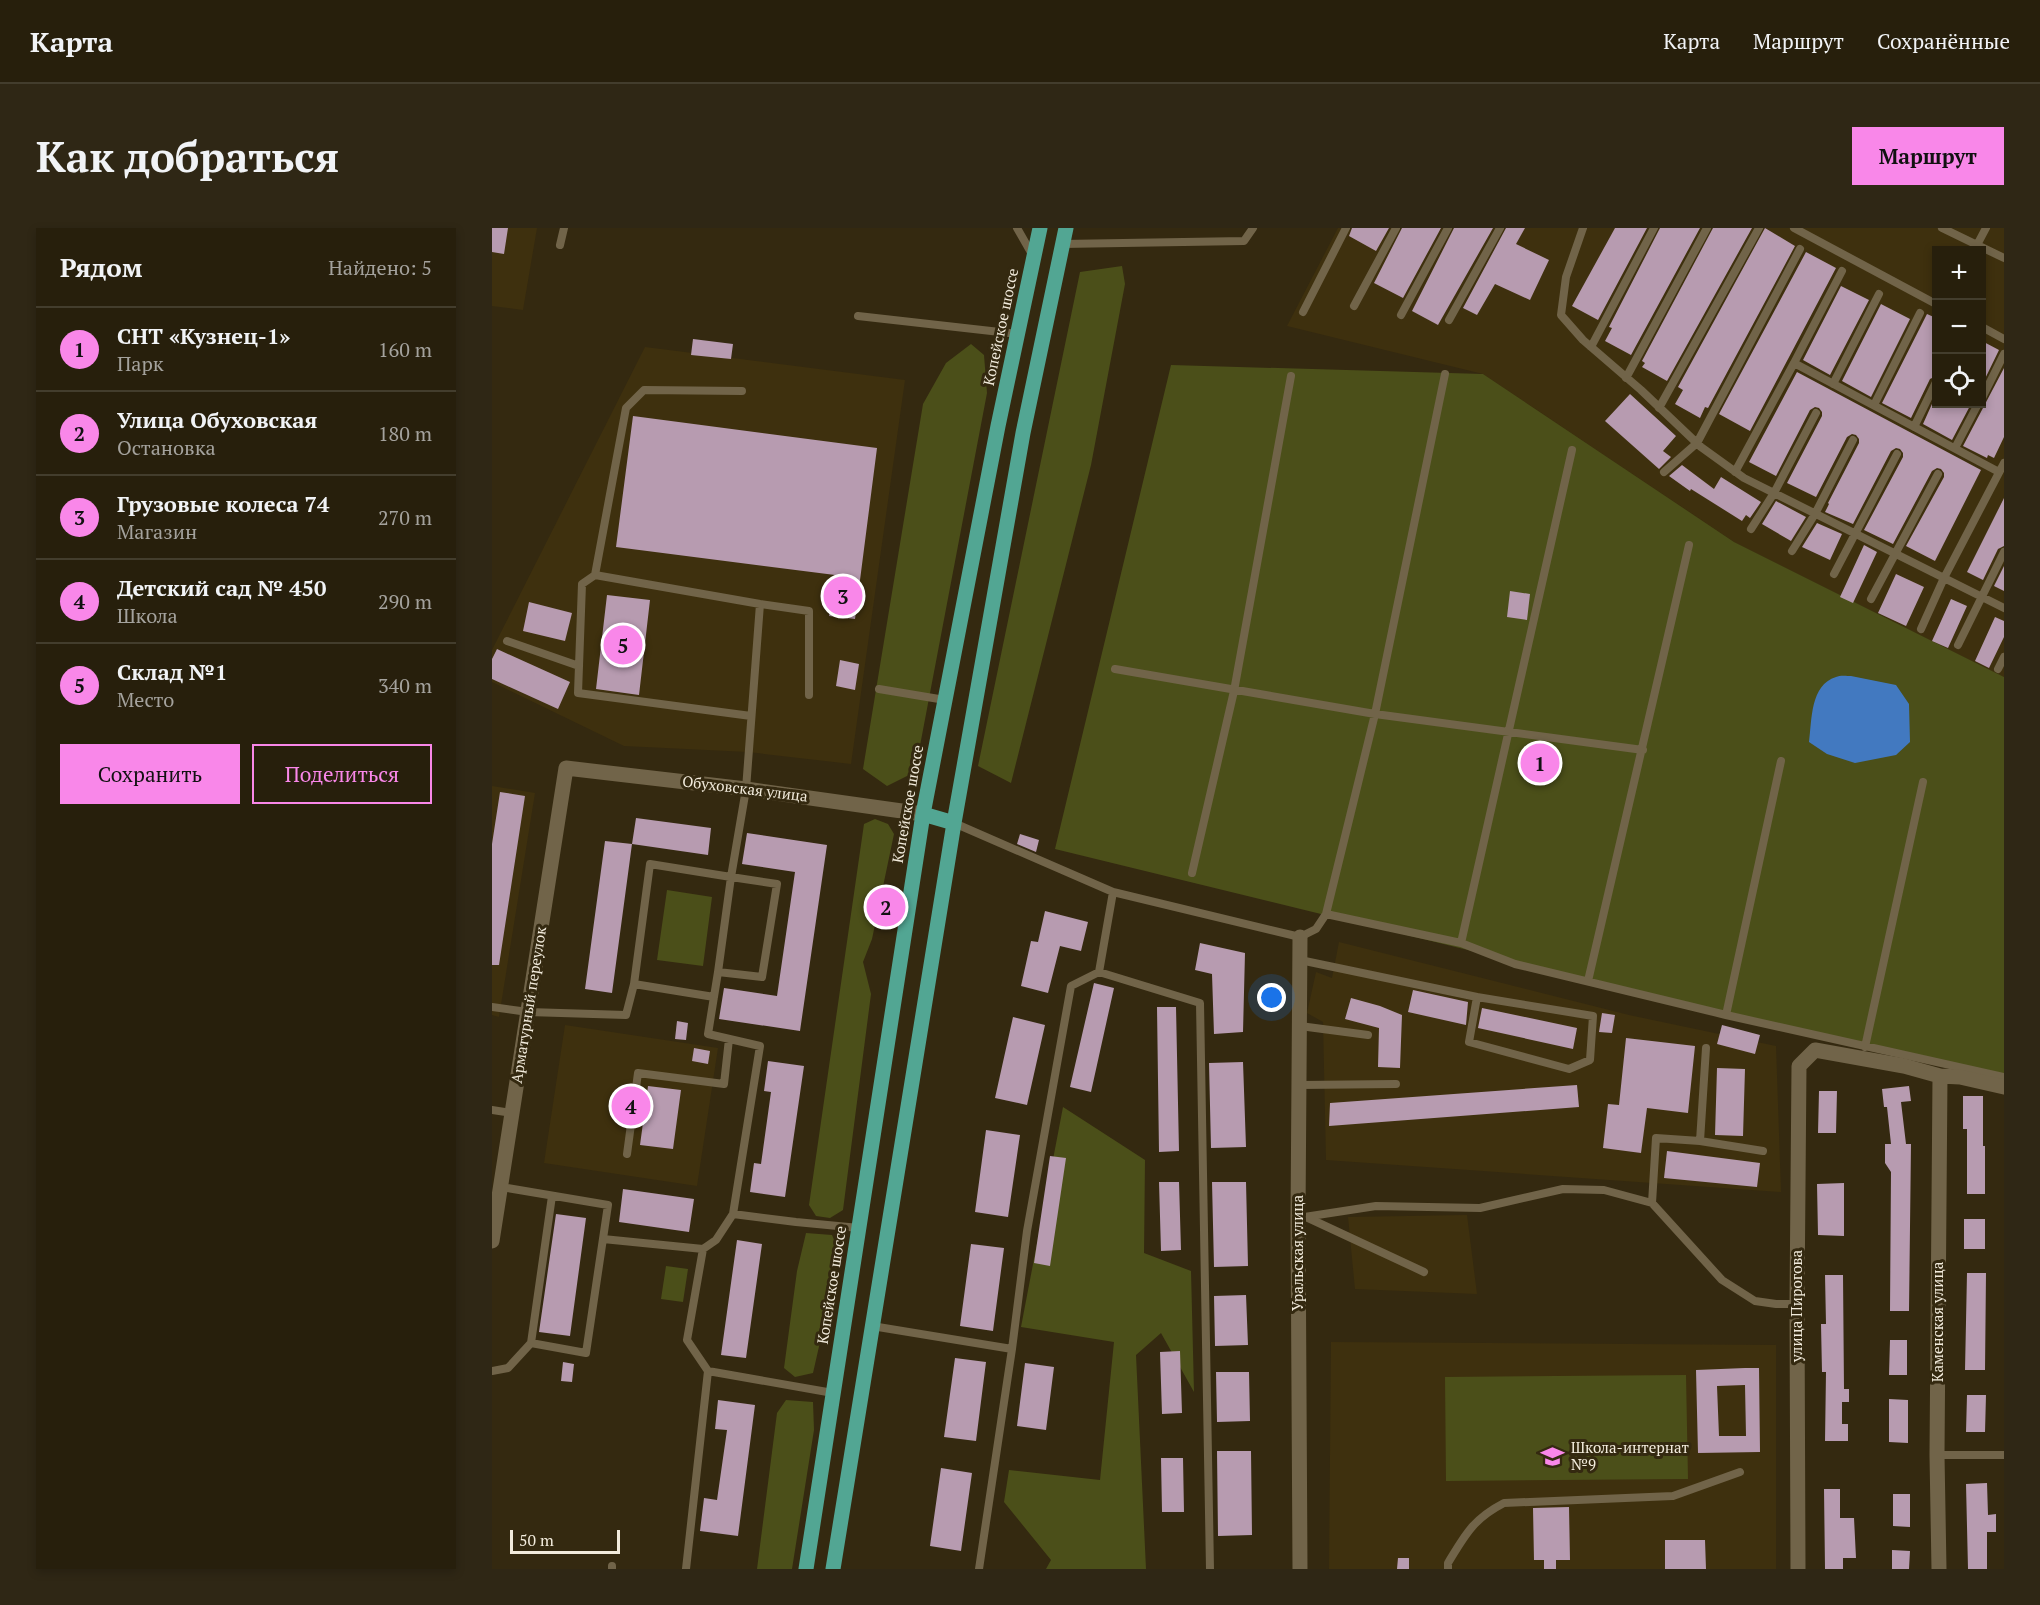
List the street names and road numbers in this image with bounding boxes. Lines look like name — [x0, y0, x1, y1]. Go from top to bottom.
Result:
street label: Копейское шоссе — [978, 266, 1022, 387]
street label: Копейское шоссе — [887, 743, 927, 864]
street label: Обуховская улица — [681, 770, 809, 806]
street label: Арматурный переулок — [506, 924, 550, 1085]
street label: Уральская улица — [1287, 1194, 1307, 1311]
street label: Копейское шоссе — [812, 1224, 850, 1345]
street label: улица Пирогова — [1786, 1250, 1806, 1363]
street label: Каменская улица — [1927, 1261, 1947, 1382]

